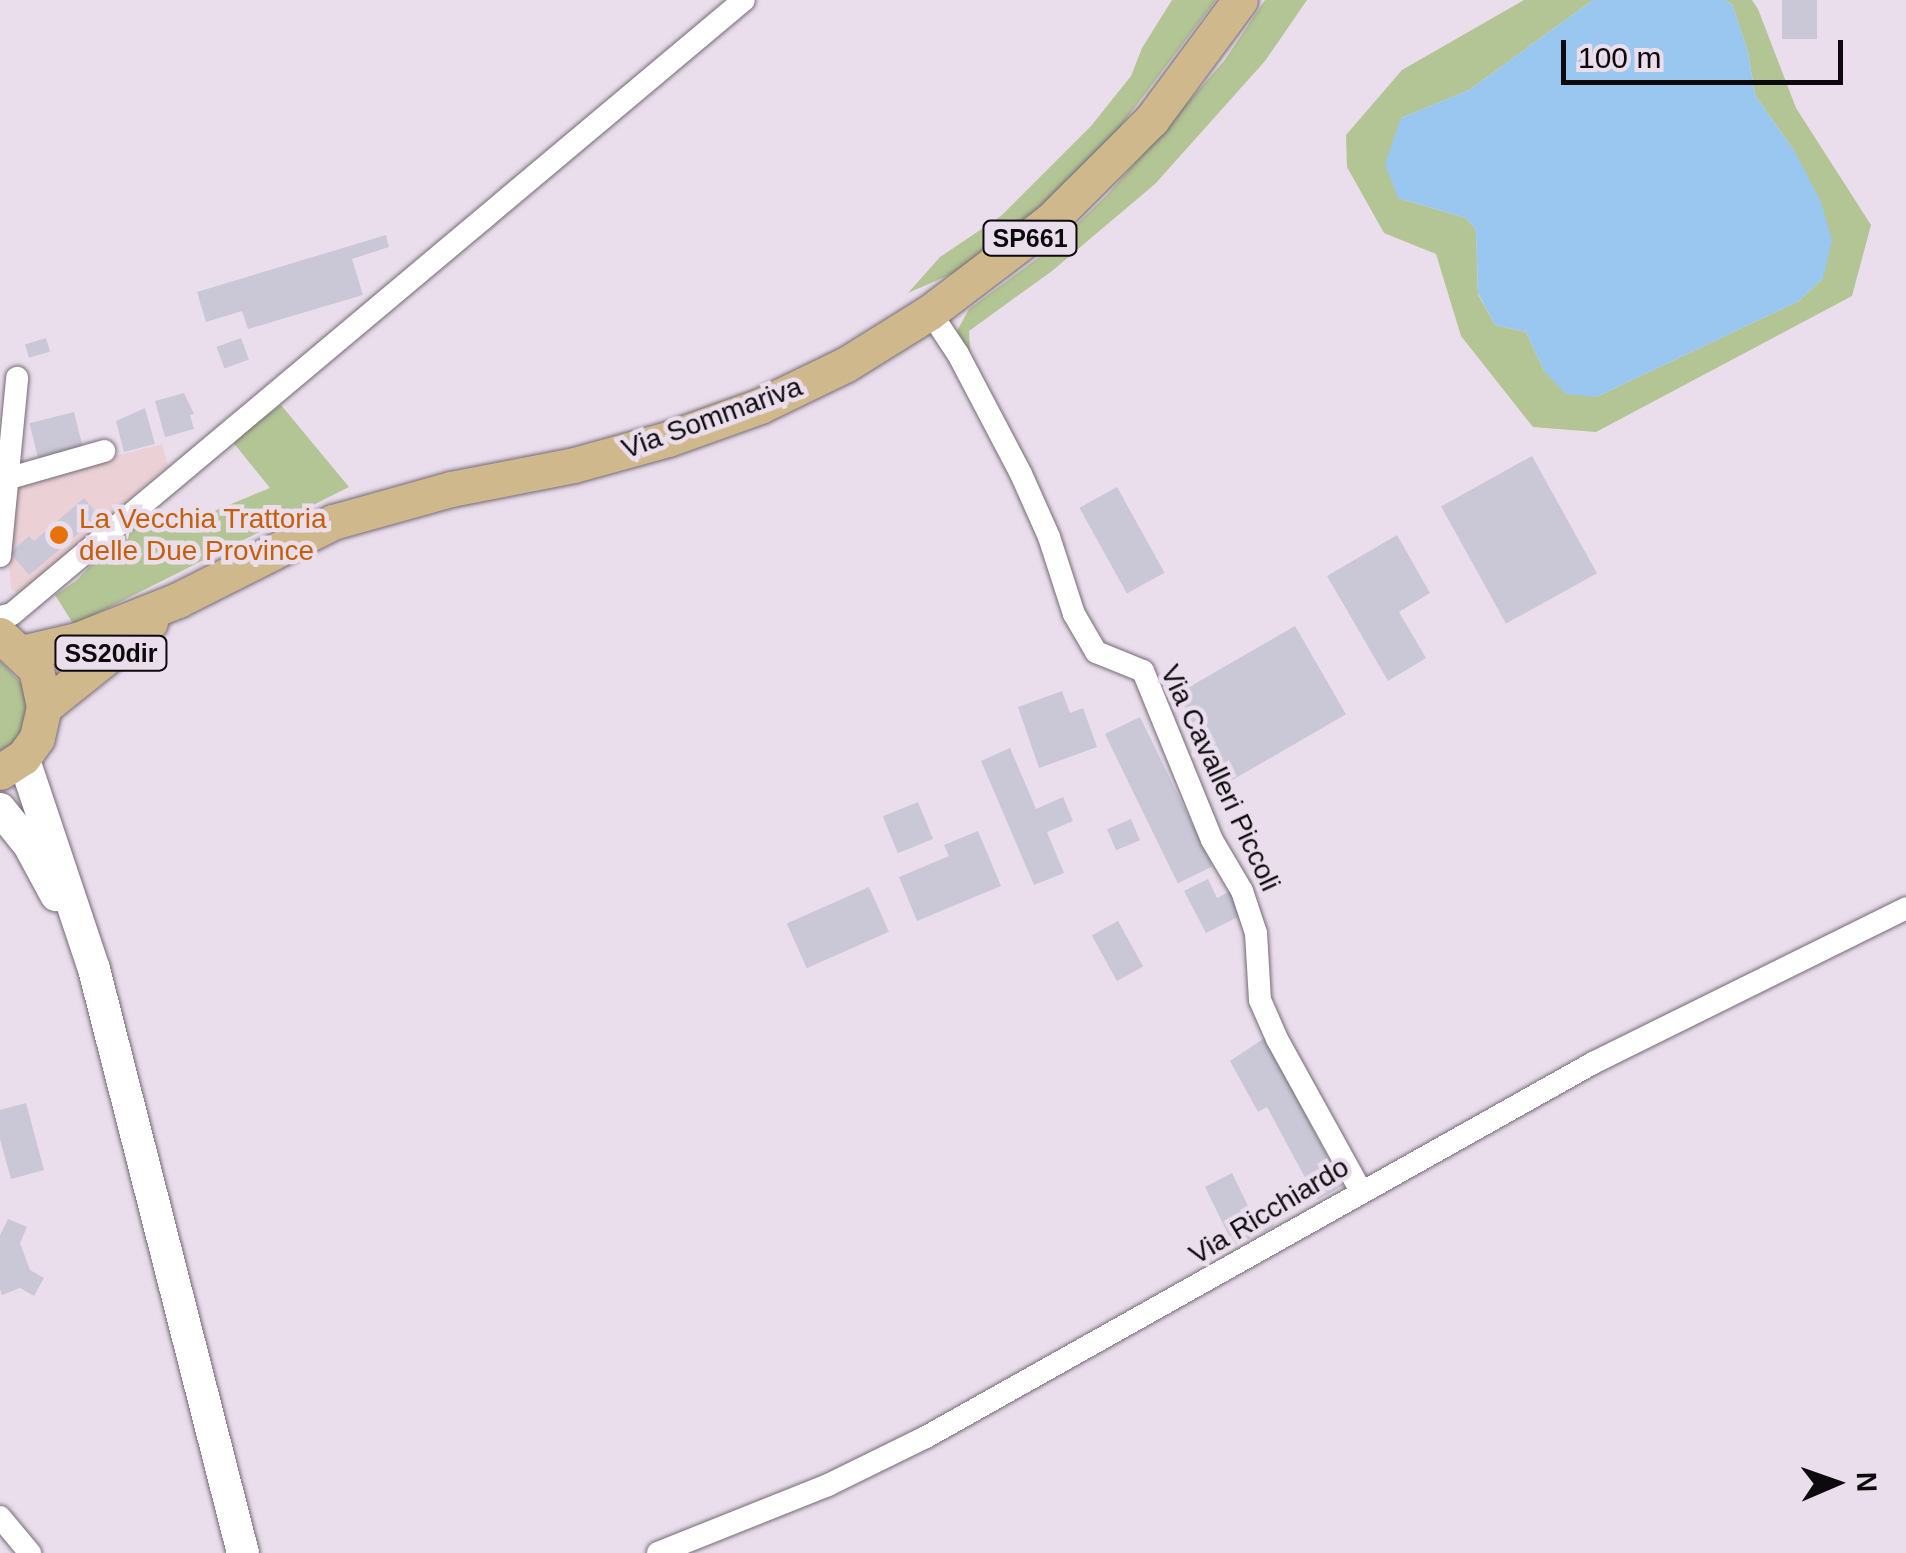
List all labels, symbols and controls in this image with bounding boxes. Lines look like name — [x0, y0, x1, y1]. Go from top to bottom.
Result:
scale bar — [1566, 20, 1848, 82]
text: 100 m — [1578, 41, 1661, 74]
road number: SP661 — [980, 218, 1080, 258]
street label: Via Sommariva — [617, 370, 807, 466]
place label: La Vecchia Trattoria delle Due Province — [79, 502, 327, 568]
marker: La Vecchia Trattoria delle Due Province — [48, 524, 70, 546]
road number: SS20dir — [54, 633, 168, 673]
street label: Via Cavalleri Piccoli — [1153, 660, 1287, 896]
street label: Via Ricchiardo — [1183, 1150, 1355, 1272]
north arrow — [1786, 1433, 1886, 1533]
text: N — [1851, 1471, 1882, 1493]

